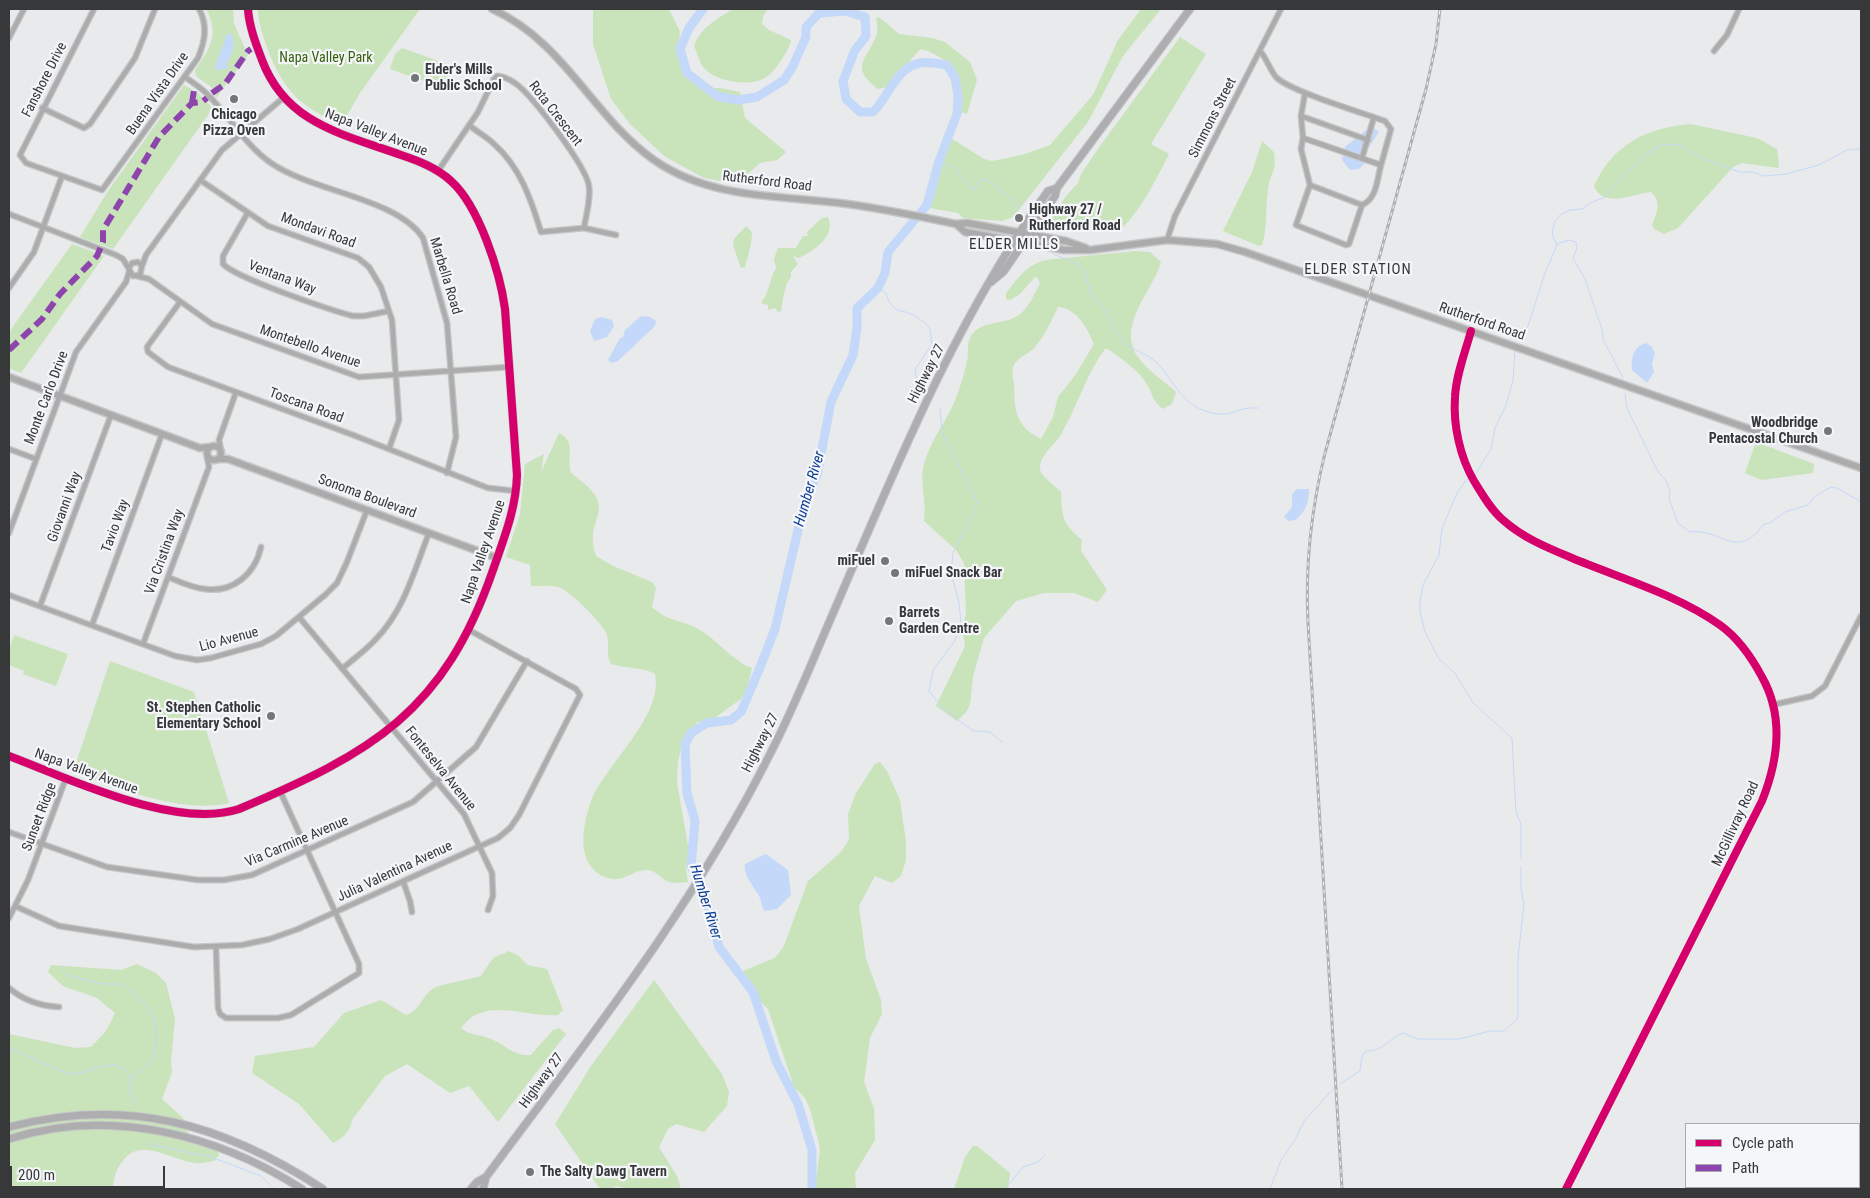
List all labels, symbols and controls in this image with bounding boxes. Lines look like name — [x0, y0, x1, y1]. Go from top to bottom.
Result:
street label: Fanshore Drive — [19, 40, 71, 120]
street label: Buena Vista Drive — [123, 49, 193, 139]
park label: Napa Valley Park — [279, 50, 373, 66]
place label: Elder's Mills Public School — [425, 62, 502, 94]
marker: Elder's Mills Public School — [409, 72, 421, 84]
street label: Simmons Street — [1186, 75, 1240, 161]
street label: Rota Crescent — [525, 78, 585, 150]
marker: Chicago Pizza Oven — [228, 93, 240, 105]
street label: Napa Valley Avenue — [322, 106, 430, 160]
place label: Chicago Pizza Oven — [203, 107, 265, 140]
street label: Rutherford Road — [721, 168, 813, 196]
place label: Highway 27 / Rutherford Road — [1029, 202, 1121, 234]
street label: Mondavi Road — [278, 210, 358, 252]
marker: Highway 27 / Rutherford Road — [1013, 212, 1025, 224]
street label: Marbella Road — [425, 236, 465, 316]
district label: ELDER MILLS — [968, 236, 1060, 254]
street label: Ventana Way — [246, 257, 318, 299]
district label: ELDER STATION — [1303, 261, 1413, 279]
street label: Rutherford Road — [1437, 299, 1527, 345]
street label: Montebello Avenue — [257, 322, 363, 372]
street label: Highway 27 — [905, 342, 949, 406]
street label: Monte Carlo Drive — [21, 349, 73, 447]
street label: Toscana Road — [266, 385, 346, 427]
place label: Woodbridge Pentacostal Church — [1709, 415, 1818, 448]
marker: Woodbridge Pentacostal Church — [1822, 425, 1834, 437]
water label: Humber River — [791, 449, 829, 529]
street label: Giovanni Way — [44, 469, 86, 545]
street label: Sonoma Boulevard — [316, 471, 418, 523]
street label: Tavio Way — [99, 497, 133, 555]
street label: Napa Valley Avenue — [458, 498, 510, 606]
street label: Via Cristina Way — [142, 507, 188, 597]
place label: miFuel — [837, 553, 875, 569]
marker: miFuel — [879, 555, 891, 567]
place label: miFuel Snack Bar — [905, 565, 1002, 581]
marker: miFuel Snack Bar — [889, 567, 901, 579]
place label: Barrets Garden Centre — [899, 605, 979, 638]
marker: Barrets Garden Centre — [883, 615, 895, 627]
street label: Lio Avenue — [198, 624, 260, 656]
place label: St. Stephen Catholic Elementary School — [146, 700, 261, 732]
marker: St. Stephen Catholic Elementary School — [265, 710, 277, 722]
street label: Highway 27 — [739, 711, 783, 775]
street label: Fonteselva Avenue — [401, 724, 479, 814]
street label: Napa Valley Avenue — [32, 746, 140, 798]
street label: McGillivray Road — [1709, 779, 1763, 869]
street label: Sunset Ridge — [19, 780, 61, 854]
street label: Via Carmine Avenue — [243, 813, 351, 871]
street label: Julia Valentina Avenue — [335, 838, 455, 906]
water label: Humber River — [685, 862, 725, 942]
street label: Highway 27 — [516, 1050, 568, 1112]
legend — [1685, 1123, 1860, 1188]
text: Cycle path — [1732, 1134, 1794, 1152]
scale bar — [12, 1156, 168, 1188]
text: Path — [1732, 1159, 1759, 1177]
place label: The Salty Dawg Tavern — [540, 1164, 667, 1180]
text: 200 m — [18, 1166, 55, 1184]
marker: The Salty Dawg Tavern — [524, 1166, 536, 1178]

